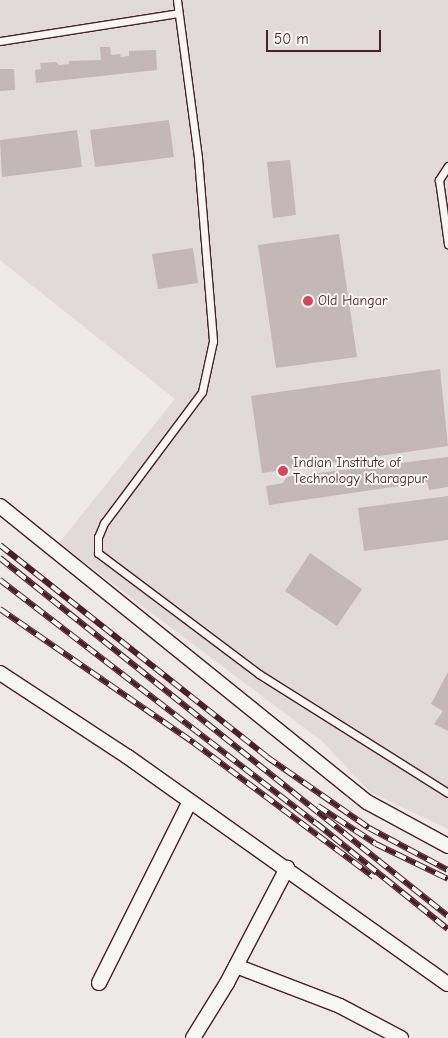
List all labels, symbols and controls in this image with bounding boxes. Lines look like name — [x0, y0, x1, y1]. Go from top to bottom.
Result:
scale bar — [268, 20, 383, 52]
text: 50 m — [274, 30, 309, 48]
place label: Old Hangar — [318, 293, 387, 309]
marker: Old Hangar — [302, 295, 314, 307]
place label: Indian Institute of Technology Kharagpur — [293, 455, 427, 488]
marker: Indian Institute of Technology Kharagpur — [277, 465, 289, 477]

